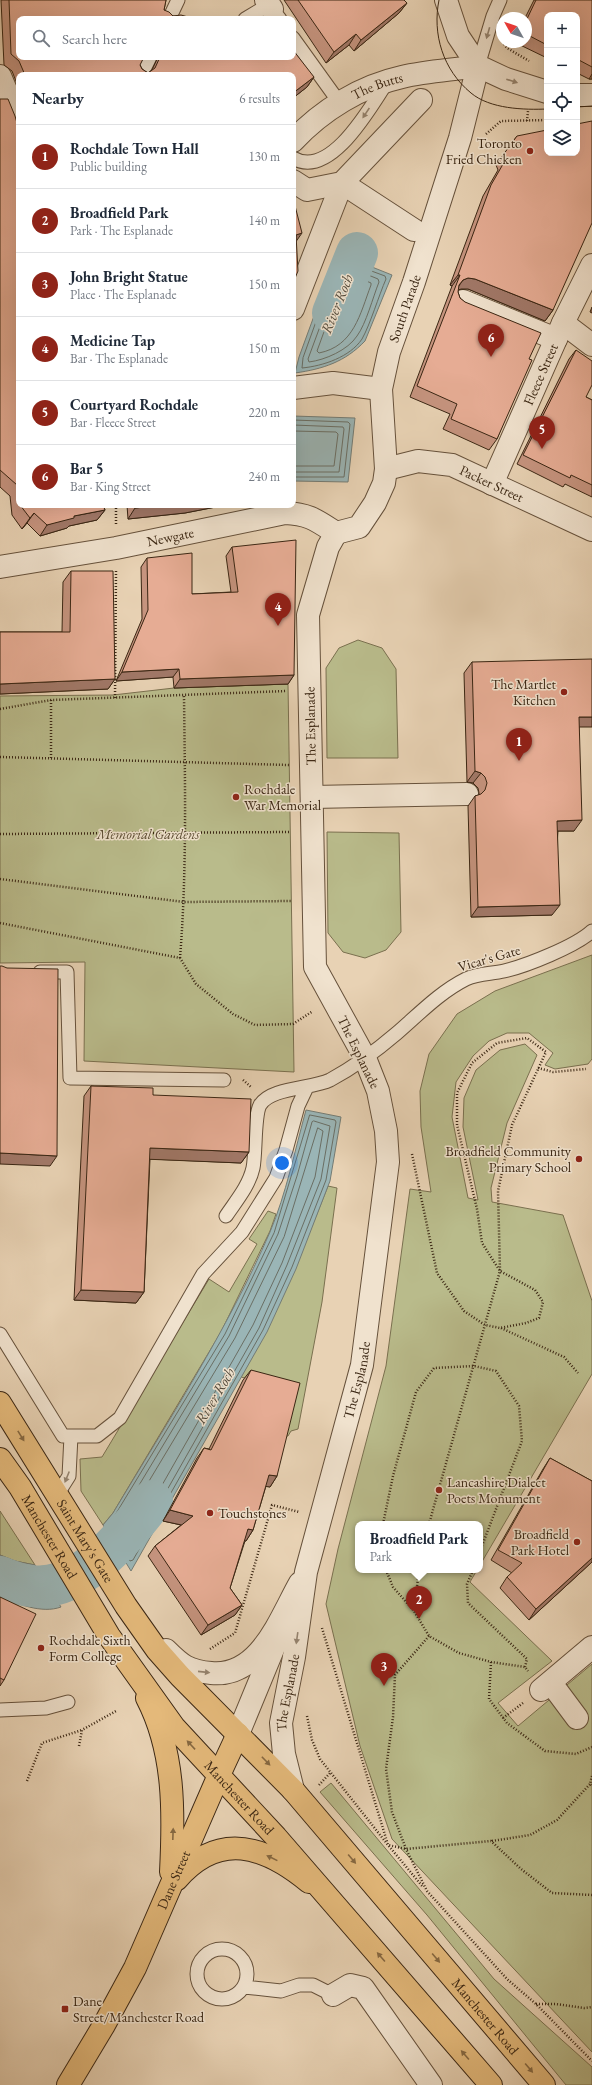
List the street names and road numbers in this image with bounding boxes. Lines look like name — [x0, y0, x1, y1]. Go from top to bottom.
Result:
street label: The Butts — [348, 68, 405, 104]
street label: South Parade — [384, 272, 425, 345]
street label: Fleece Street — [519, 340, 562, 408]
street label: Packer Street — [457, 461, 527, 506]
street label: Newgate — [145, 523, 196, 550]
street label: The Esplanade — [300, 686, 320, 766]
street label: Vicar's Gate — [456, 940, 523, 975]
street label: The Esplanade — [334, 1013, 385, 1092]
street label: The Esplanade — [339, 1340, 374, 1421]
street label: Manchester Road — [17, 1491, 82, 1583]
street label: Saint Mary's Gate — [53, 1496, 118, 1586]
street label: The Esplanade — [272, 1652, 303, 1733]
street label: Manchester Road — [201, 1757, 279, 1839]
street label: Dane Street — [153, 1847, 194, 1912]
street label: Manchester Road — [448, 1974, 524, 2059]

